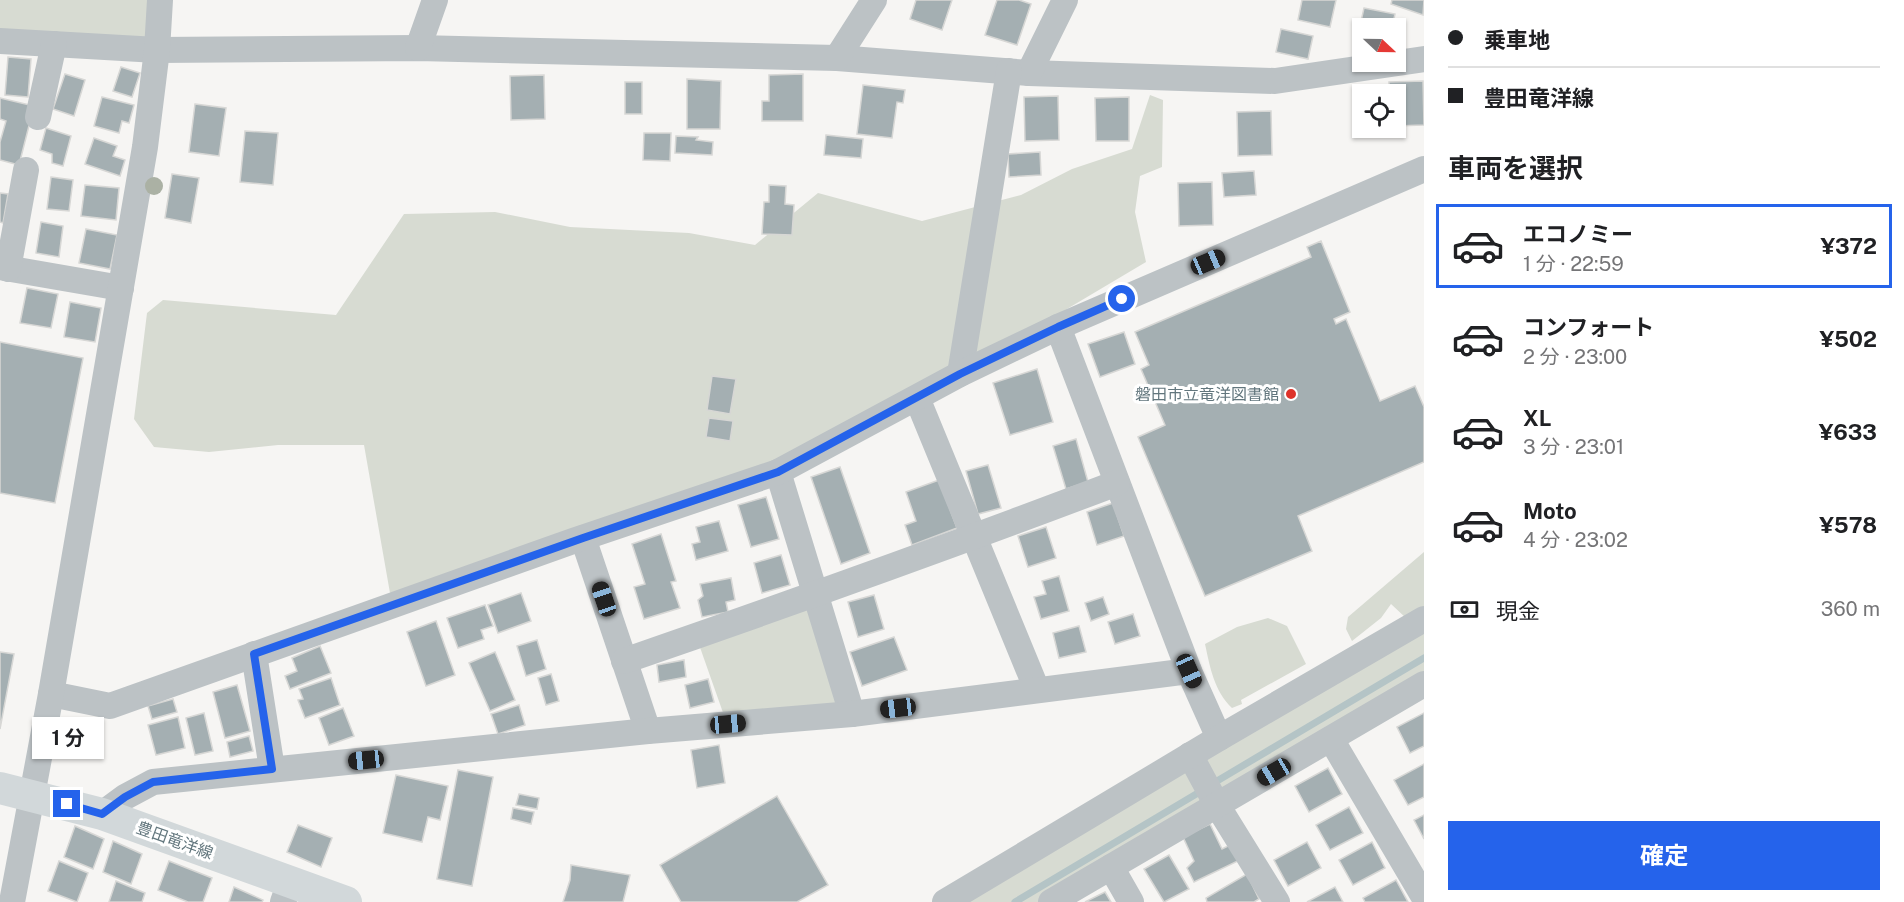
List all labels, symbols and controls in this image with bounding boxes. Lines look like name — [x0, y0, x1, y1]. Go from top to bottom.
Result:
north arrow — [1352, 18, 1406, 72]
map controls — [1352, 18, 1406, 138]
text: 乗車地 — [1484, 27, 1550, 53]
button: locate — [1352, 84, 1406, 138]
text: 豊田竜洋線 — [1484, 85, 1594, 111]
text: 車両を選択 — [1448, 152, 1583, 184]
icon: car — [1451, 219, 1505, 273]
text: エコノミー — [1523, 221, 1633, 247]
text: ¥372 — [1820, 233, 1877, 259]
car — [1188, 247, 1228, 277]
text: 1 分 · 22:59 — [1523, 252, 1624, 276]
route start — [1108, 285, 1135, 312]
icon: car — [1451, 312, 1505, 366]
text: コンフォート — [1523, 314, 1654, 340]
text: ¥502 — [1820, 326, 1877, 352]
text: 2 分 · 23:00 — [1523, 345, 1627, 369]
place label: 磐田市立竜洋図書館 — [1135, 385, 1279, 404]
marker: 磐田市立竜洋図書館 — [1284, 387, 1298, 401]
icon: car — [1451, 405, 1505, 459]
text: XL — [1523, 405, 1551, 431]
text: ¥633 — [1819, 419, 1877, 445]
text: 3 分 · 23:01 — [1523, 435, 1624, 459]
icon: car — [1451, 498, 1505, 552]
text: Moto — [1523, 498, 1577, 524]
text: ¥578 — [1819, 512, 1877, 538]
text: 4 分 · 23:02 — [1523, 528, 1628, 552]
car — [590, 579, 618, 619]
icon: cash — [1448, 593, 1481, 626]
text: 360 m — [1821, 597, 1880, 621]
text: 現金 — [1496, 598, 1540, 624]
car — [1173, 651, 1205, 691]
car — [879, 697, 917, 719]
car — [709, 713, 747, 735]
callout: 1 分 — [31, 717, 103, 759]
text: 1 分 — [51, 726, 85, 750]
car — [347, 749, 385, 771]
car — [1254, 755, 1294, 789]
route end — [53, 790, 80, 817]
street label: 豊田竜洋線 — [134, 818, 216, 863]
button: 確定 — [1448, 821, 1880, 890]

